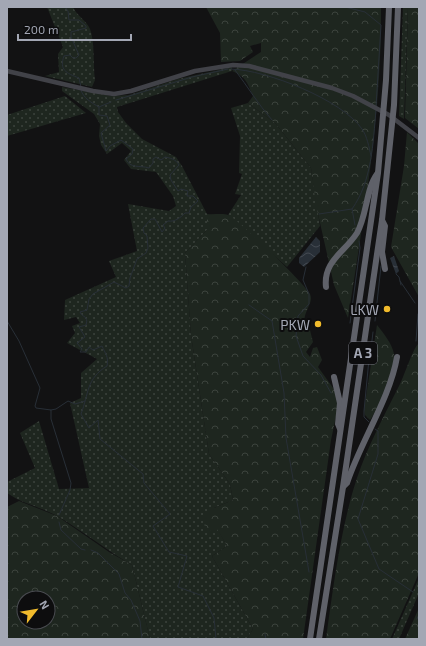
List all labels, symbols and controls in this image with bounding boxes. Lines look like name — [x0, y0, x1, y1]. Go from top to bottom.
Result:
scale bar — [18, 16, 131, 42]
text: 200 m — [24, 22, 58, 36]
place label: LKW — [350, 301, 379, 318]
marker: LKW — [382, 304, 392, 314]
place label: PKW — [280, 316, 310, 333]
marker: PKW — [313, 319, 323, 329]
road number: A 3 — [349, 342, 377, 364]
north arrow — [16, 590, 56, 630]
text: N — [37, 598, 53, 611]

